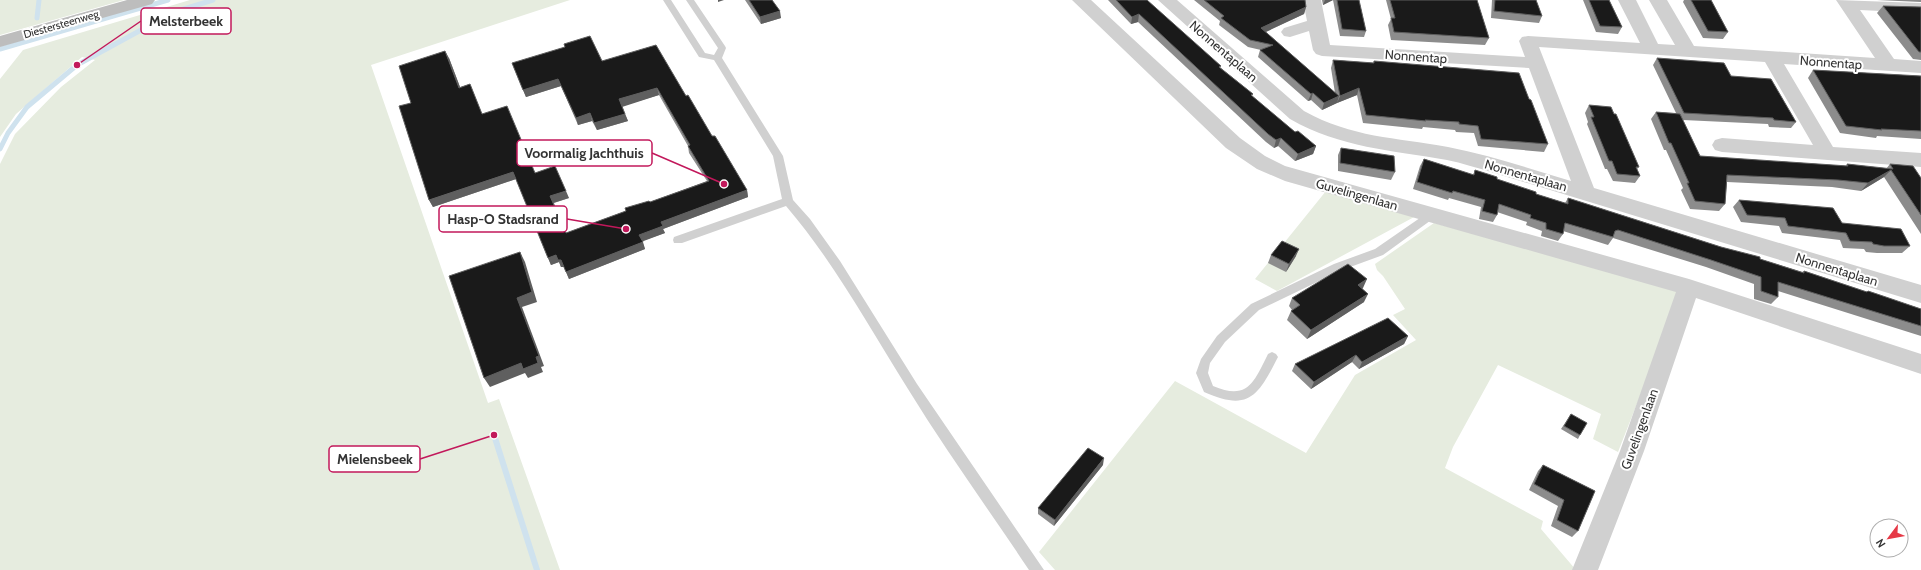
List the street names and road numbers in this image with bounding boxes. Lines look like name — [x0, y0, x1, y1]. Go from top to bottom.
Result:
street label: Diestersteenweg — [22, 6, 101, 41]
street label: Nonnentaplaan — [1187, 17, 1261, 85]
street label: Nonnentap — [1384, 46, 1448, 66]
street label: Nonnentap — [1799, 52, 1863, 72]
street label: Nonnentaplaan — [1483, 156, 1569, 194]
street label: Guvelingenlaan — [1314, 175, 1400, 213]
street label: Nonnentaplaan — [1794, 249, 1880, 289]
street label: Guvelingenlaan — [1617, 386, 1661, 472]

